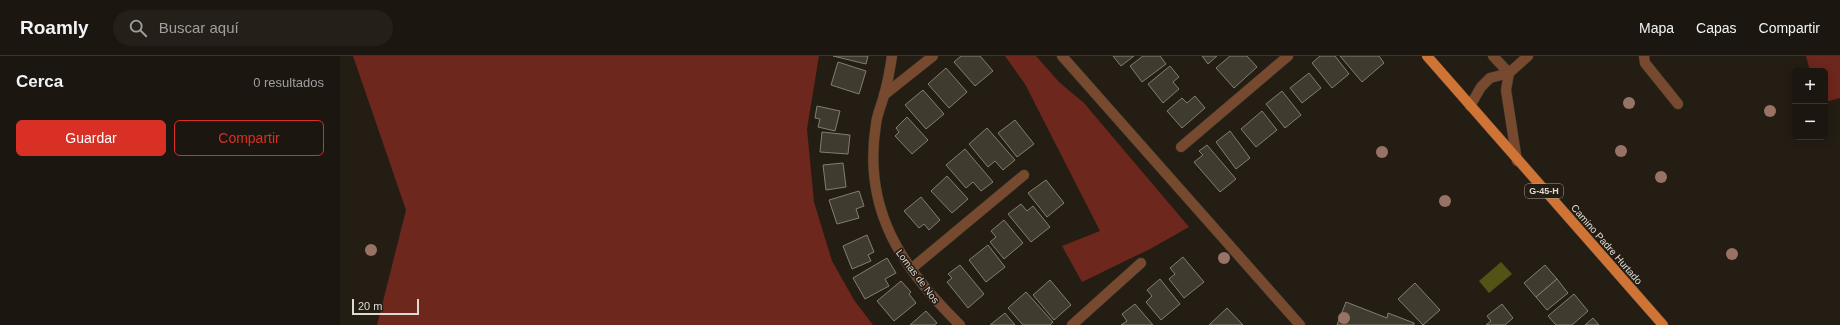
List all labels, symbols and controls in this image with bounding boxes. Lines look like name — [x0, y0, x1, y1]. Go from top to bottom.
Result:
search box — [113, 10, 393, 46]
text: Roamly — [20, 17, 89, 38]
icon: search — [127, 17, 149, 39]
text: Buscar aquí — [159, 19, 239, 36]
text: Mapa — [1639, 20, 1674, 36]
text: Capas — [1696, 20, 1737, 36]
text: Compartir — [1759, 20, 1820, 36]
map controls — [1792, 68, 1828, 140]
button: + — [1792, 68, 1828, 104]
text: Cerca — [16, 72, 63, 91]
text: 0 resultados — [253, 75, 324, 90]
button: − — [1792, 104, 1828, 140]
button: Guardar — [16, 120, 166, 156]
button: Compartir — [174, 120, 324, 156]
road number: G-45-H — [1525, 184, 1563, 198]
street label: Camino Padre Hurtado — [1569, 202, 1645, 287]
street label: Lomas de Nos — [894, 247, 941, 305]
scale bar — [352, 297, 419, 316]
text: 20 m — [358, 300, 382, 312]

